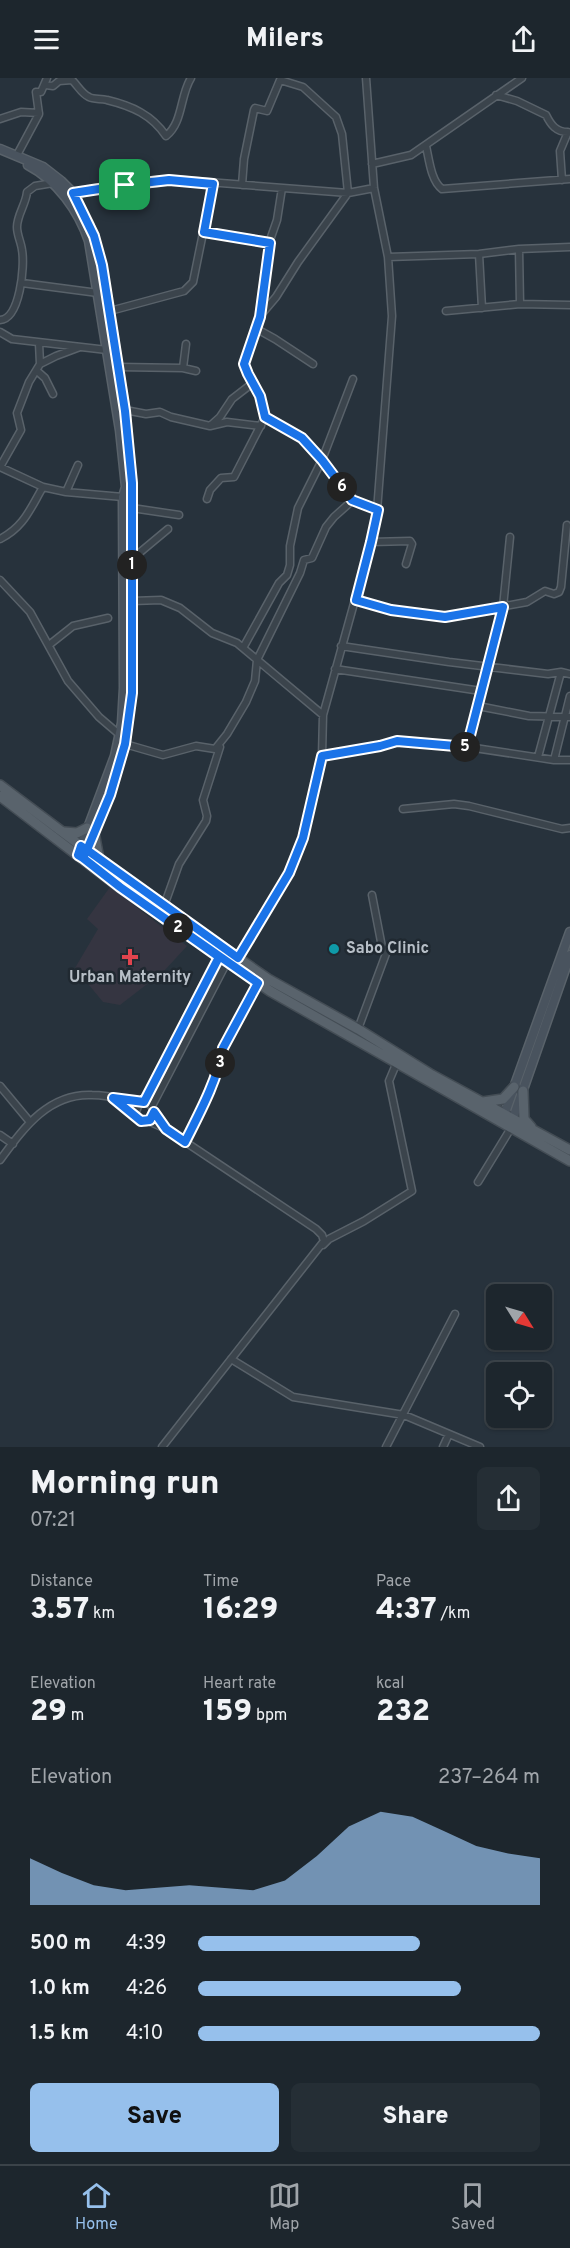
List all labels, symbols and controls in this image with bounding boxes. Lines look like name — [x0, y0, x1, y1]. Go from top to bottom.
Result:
text: Milers — [246, 22, 324, 56]
icon: menu — [30, 23, 63, 56]
icon: share — [507, 23, 540, 56]
pin — [99, 159, 150, 210]
icon: arrive — [108, 168, 141, 201]
pin: 6 — [327, 472, 357, 502]
text: 6 — [337, 477, 347, 497]
pin: 1 — [117, 550, 147, 580]
text: 1 — [129, 555, 135, 575]
pin: 5 — [450, 732, 480, 762]
text: 5 — [460, 737, 470, 757]
pin: 2 — [163, 913, 193, 943]
text: 2 — [173, 918, 183, 938]
place label: Sabo Clinic — [346, 939, 429, 959]
marker: Sabo Clinic — [327, 942, 341, 956]
marker: Urban Maternity — [121, 948, 139, 966]
place label: Urban Maternity — [69, 968, 191, 988]
pin: 3 — [205, 1048, 235, 1078]
text: 3 — [215, 1053, 225, 1073]
north arrow — [486, 1284, 552, 1350]
map controls — [486, 1284, 552, 1428]
button: locate — [486, 1362, 552, 1428]
text: Morning run — [30, 1464, 220, 1506]
button: share — [477, 1467, 540, 1530]
text: 07:21 — [30, 1508, 76, 1534]
text: Distance — [30, 1572, 93, 1592]
text: Time — [203, 1572, 239, 1592]
text: Pace — [376, 1572, 411, 1592]
text: 3.57 — [30, 1592, 89, 1629]
text: 16:29 — [203, 1592, 278, 1629]
text: 4:37 — [376, 1592, 437, 1629]
text: km — [89, 1604, 115, 1624]
text: /km — [437, 1604, 470, 1624]
text: Elevation — [30, 1674, 96, 1694]
text: Heart rate — [203, 1674, 276, 1694]
text: kcal — [376, 1674, 404, 1694]
text: 29 — [30, 1694, 67, 1731]
text: 159 — [203, 1694, 252, 1731]
text: 232 — [376, 1694, 430, 1731]
text: m — [67, 1706, 84, 1726]
text: bpm — [252, 1706, 287, 1726]
text: Elevation — [30, 1765, 112, 1791]
text: 237–264 m — [438, 1765, 540, 1791]
text: 500 m — [30, 1931, 91, 1957]
text: 4:39 — [126, 1931, 167, 1957]
text: 1.0 km — [30, 1976, 90, 2002]
text: 4:26 — [126, 1976, 167, 2002]
text: 1.5 km — [30, 2021, 89, 2047]
text: 4:10 — [126, 2021, 163, 2047]
button: Save — [30, 2083, 279, 2152]
button: Share — [291, 2083, 540, 2152]
tab: Home — [75, 2179, 118, 2235]
tab: Map — [268, 2179, 301, 2235]
tab: Saved — [451, 2179, 495, 2235]

